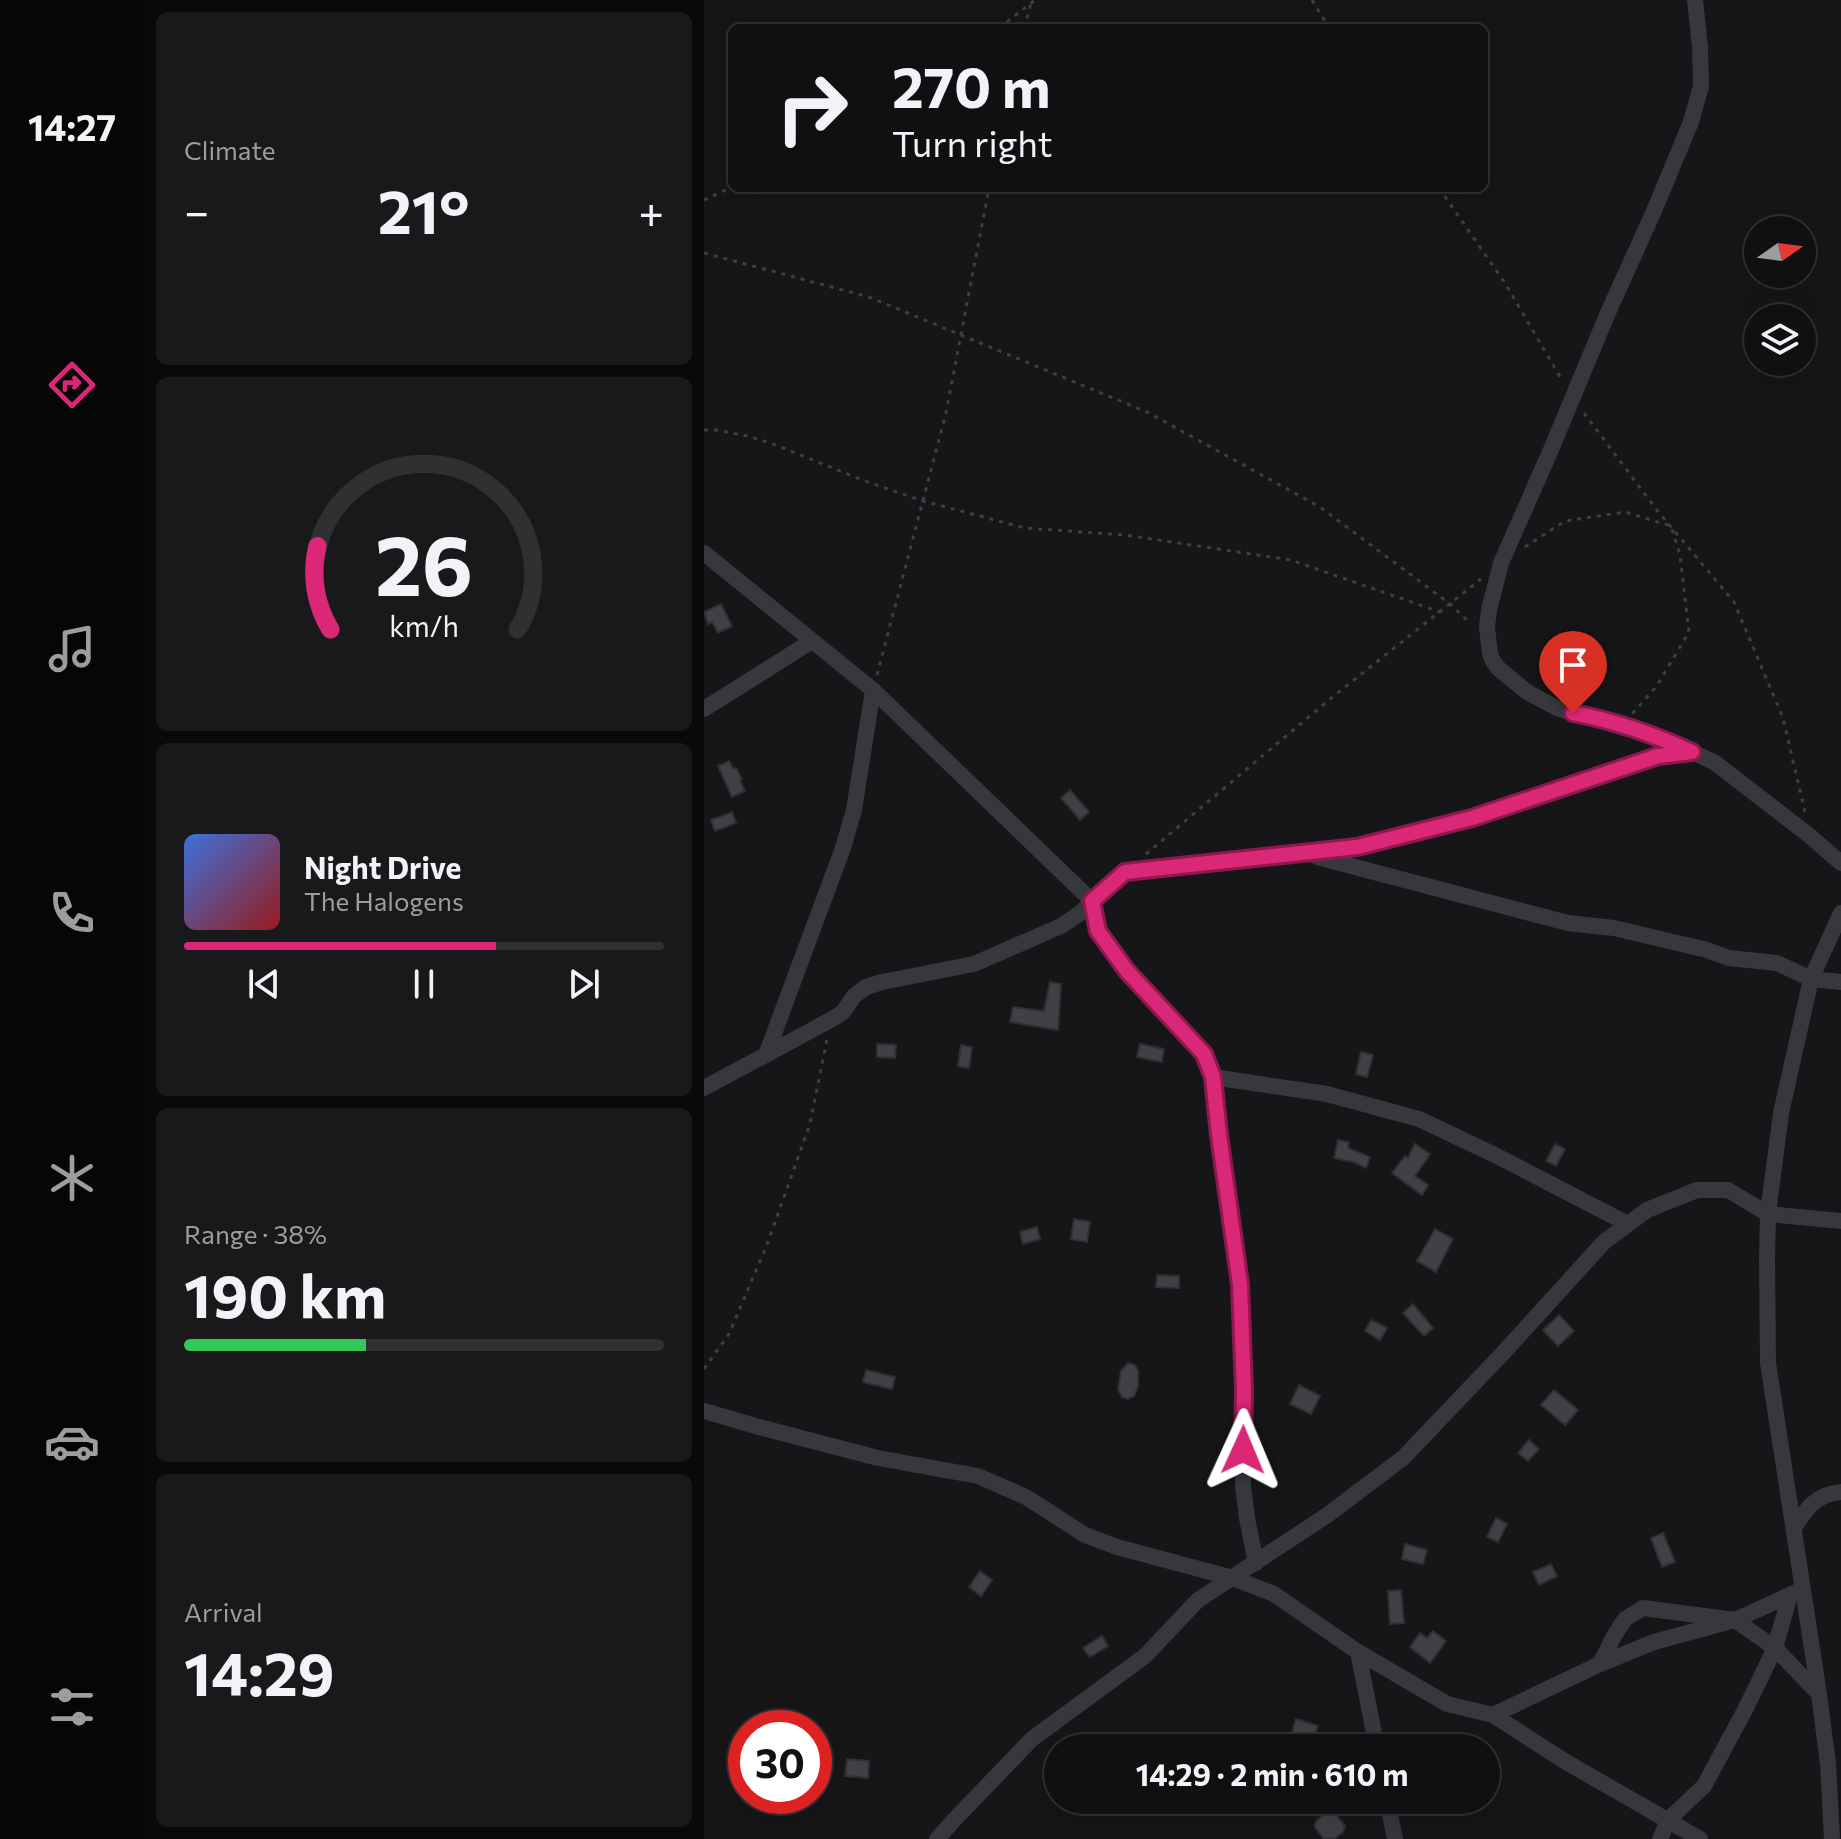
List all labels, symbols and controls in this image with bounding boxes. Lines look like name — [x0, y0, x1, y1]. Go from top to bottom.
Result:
text: 270 m — [892, 51, 1051, 120]
icon: right — [760, 56, 864, 160]
text: 14:27 — [28, 104, 116, 148]
text: Turn right — [892, 120, 1053, 164]
text: Climate — [184, 134, 276, 165]
text: 21° — [378, 173, 470, 246]
text: − — [184, 183, 209, 237]
text: + — [638, 183, 664, 237]
north arrow — [1744, 216, 1816, 288]
map controls — [1744, 216, 1816, 376]
button: layers — [1744, 304, 1816, 376]
icon: directions — [44, 357, 100, 413]
text: 26 — [375, 511, 473, 613]
text: km/h — [389, 608, 459, 643]
icon: music — [44, 621, 100, 677]
pin — [1539, 631, 1607, 713]
icon: arrive — [1551, 643, 1595, 687]
text: Night Drive — [304, 848, 461, 885]
icon: phone — [44, 885, 100, 941]
text: The Halogens — [304, 885, 464, 916]
icon: previous — [242, 962, 286, 1006]
icon: pause — [402, 962, 446, 1006]
icon: next — [562, 962, 606, 1006]
icon: climate — [44, 1150, 100, 1206]
text: Range · 38% — [184, 1218, 327, 1249]
text: 190 km — [184, 1257, 386, 1330]
position arrow — [1201, 1408, 1285, 1492]
icon: car — [44, 1414, 100, 1470]
text: Arrival — [184, 1596, 263, 1627]
text: 14:29 — [184, 1635, 335, 1708]
icon: filters — [44, 1679, 100, 1735]
speed limit sign: 30 — [728, 1710, 832, 1814]
text: 14:29 · 2 min · 610 m — [1136, 1755, 1408, 1792]

